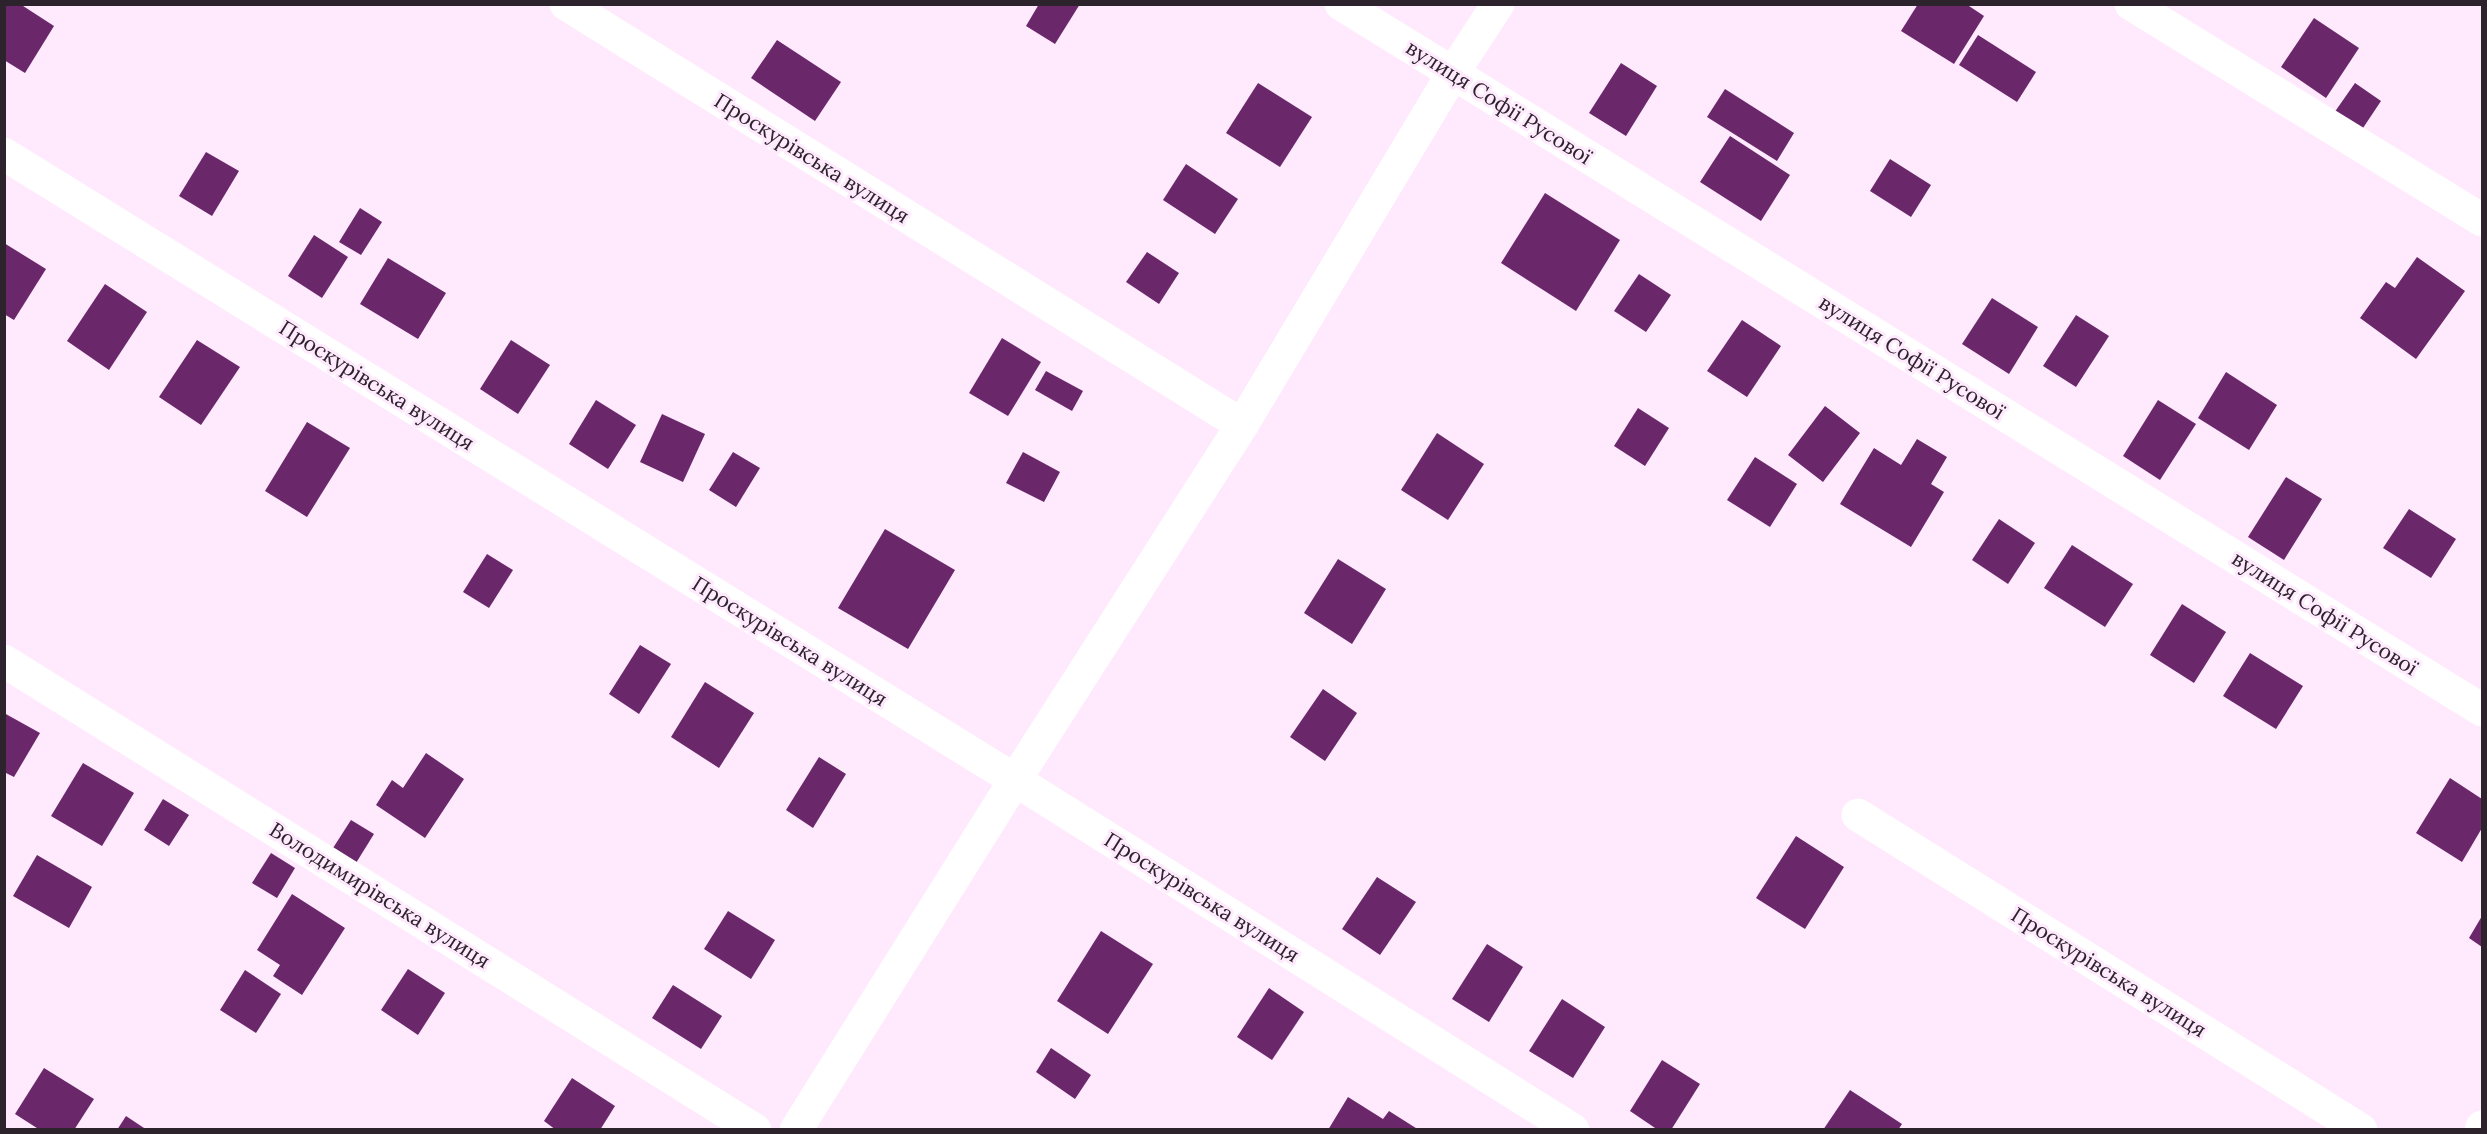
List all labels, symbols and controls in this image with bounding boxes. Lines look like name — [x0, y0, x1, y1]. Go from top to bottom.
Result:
street label: вулиця Софії Русової — [1401, 34, 1597, 170]
street label: Проскурівська вулиця — [709, 87, 915, 229]
street label: вулиця Софії Русової — [1814, 289, 2010, 425]
street label: Проскурівська вулиця — [274, 314, 480, 456]
street label: вулиця Софії Русової — [2227, 545, 2423, 681]
street label: Проскурівська вулиця — [687, 570, 893, 712]
street label: Володимирівська вулиця — [265, 816, 495, 974]
street label: Проскурівська вулиця — [1099, 826, 1305, 968]
street label: Проскурівська вулиця — [2006, 901, 2212, 1043]

